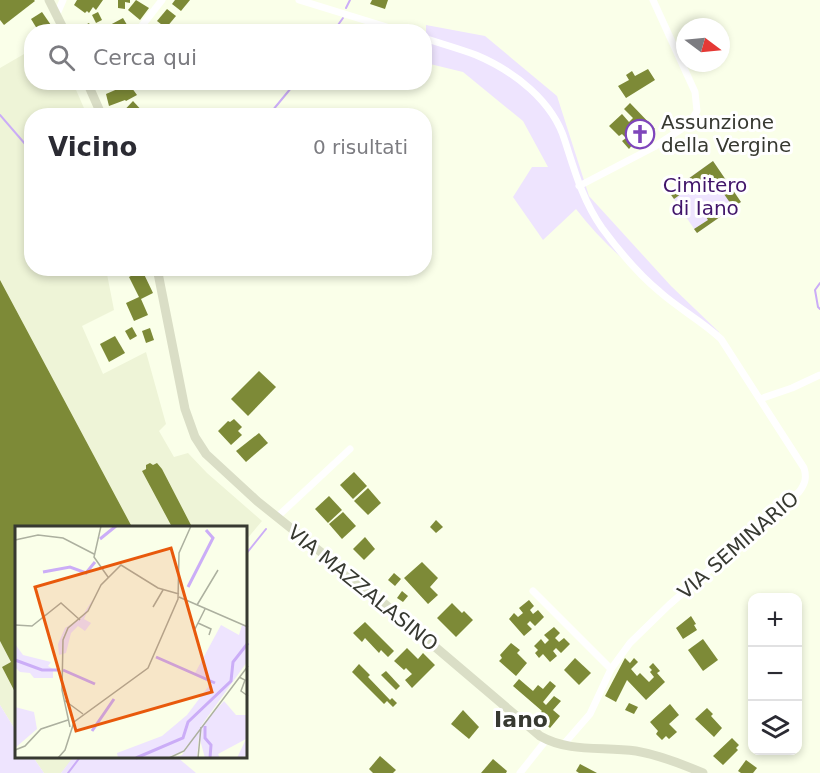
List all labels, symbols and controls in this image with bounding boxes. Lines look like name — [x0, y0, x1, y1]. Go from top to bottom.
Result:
north arrow — [676, 18, 730, 72]
search box — [24, 24, 432, 90]
icon: search — [45, 41, 78, 74]
text: Cerca qui — [93, 45, 197, 70]
place label: Assunzione della Vergine — [661, 110, 791, 157]
church icon: Assunzione della Vergine — [624, 118, 656, 150]
text: Vicino — [48, 132, 137, 162]
text: 0 risultati — [313, 135, 408, 159]
park label: Cimitero di Iano — [663, 173, 747, 220]
street label: VIA SEMINARIO — [673, 486, 803, 604]
street label: VIA MAZZALASINO — [283, 520, 443, 656]
inset map — [15, 526, 248, 758]
map controls — [748, 593, 802, 755]
button: + — [748, 593, 802, 647]
button: − — [748, 647, 802, 701]
button: layers — [748, 701, 802, 755]
district label: Iano — [494, 707, 548, 732]

